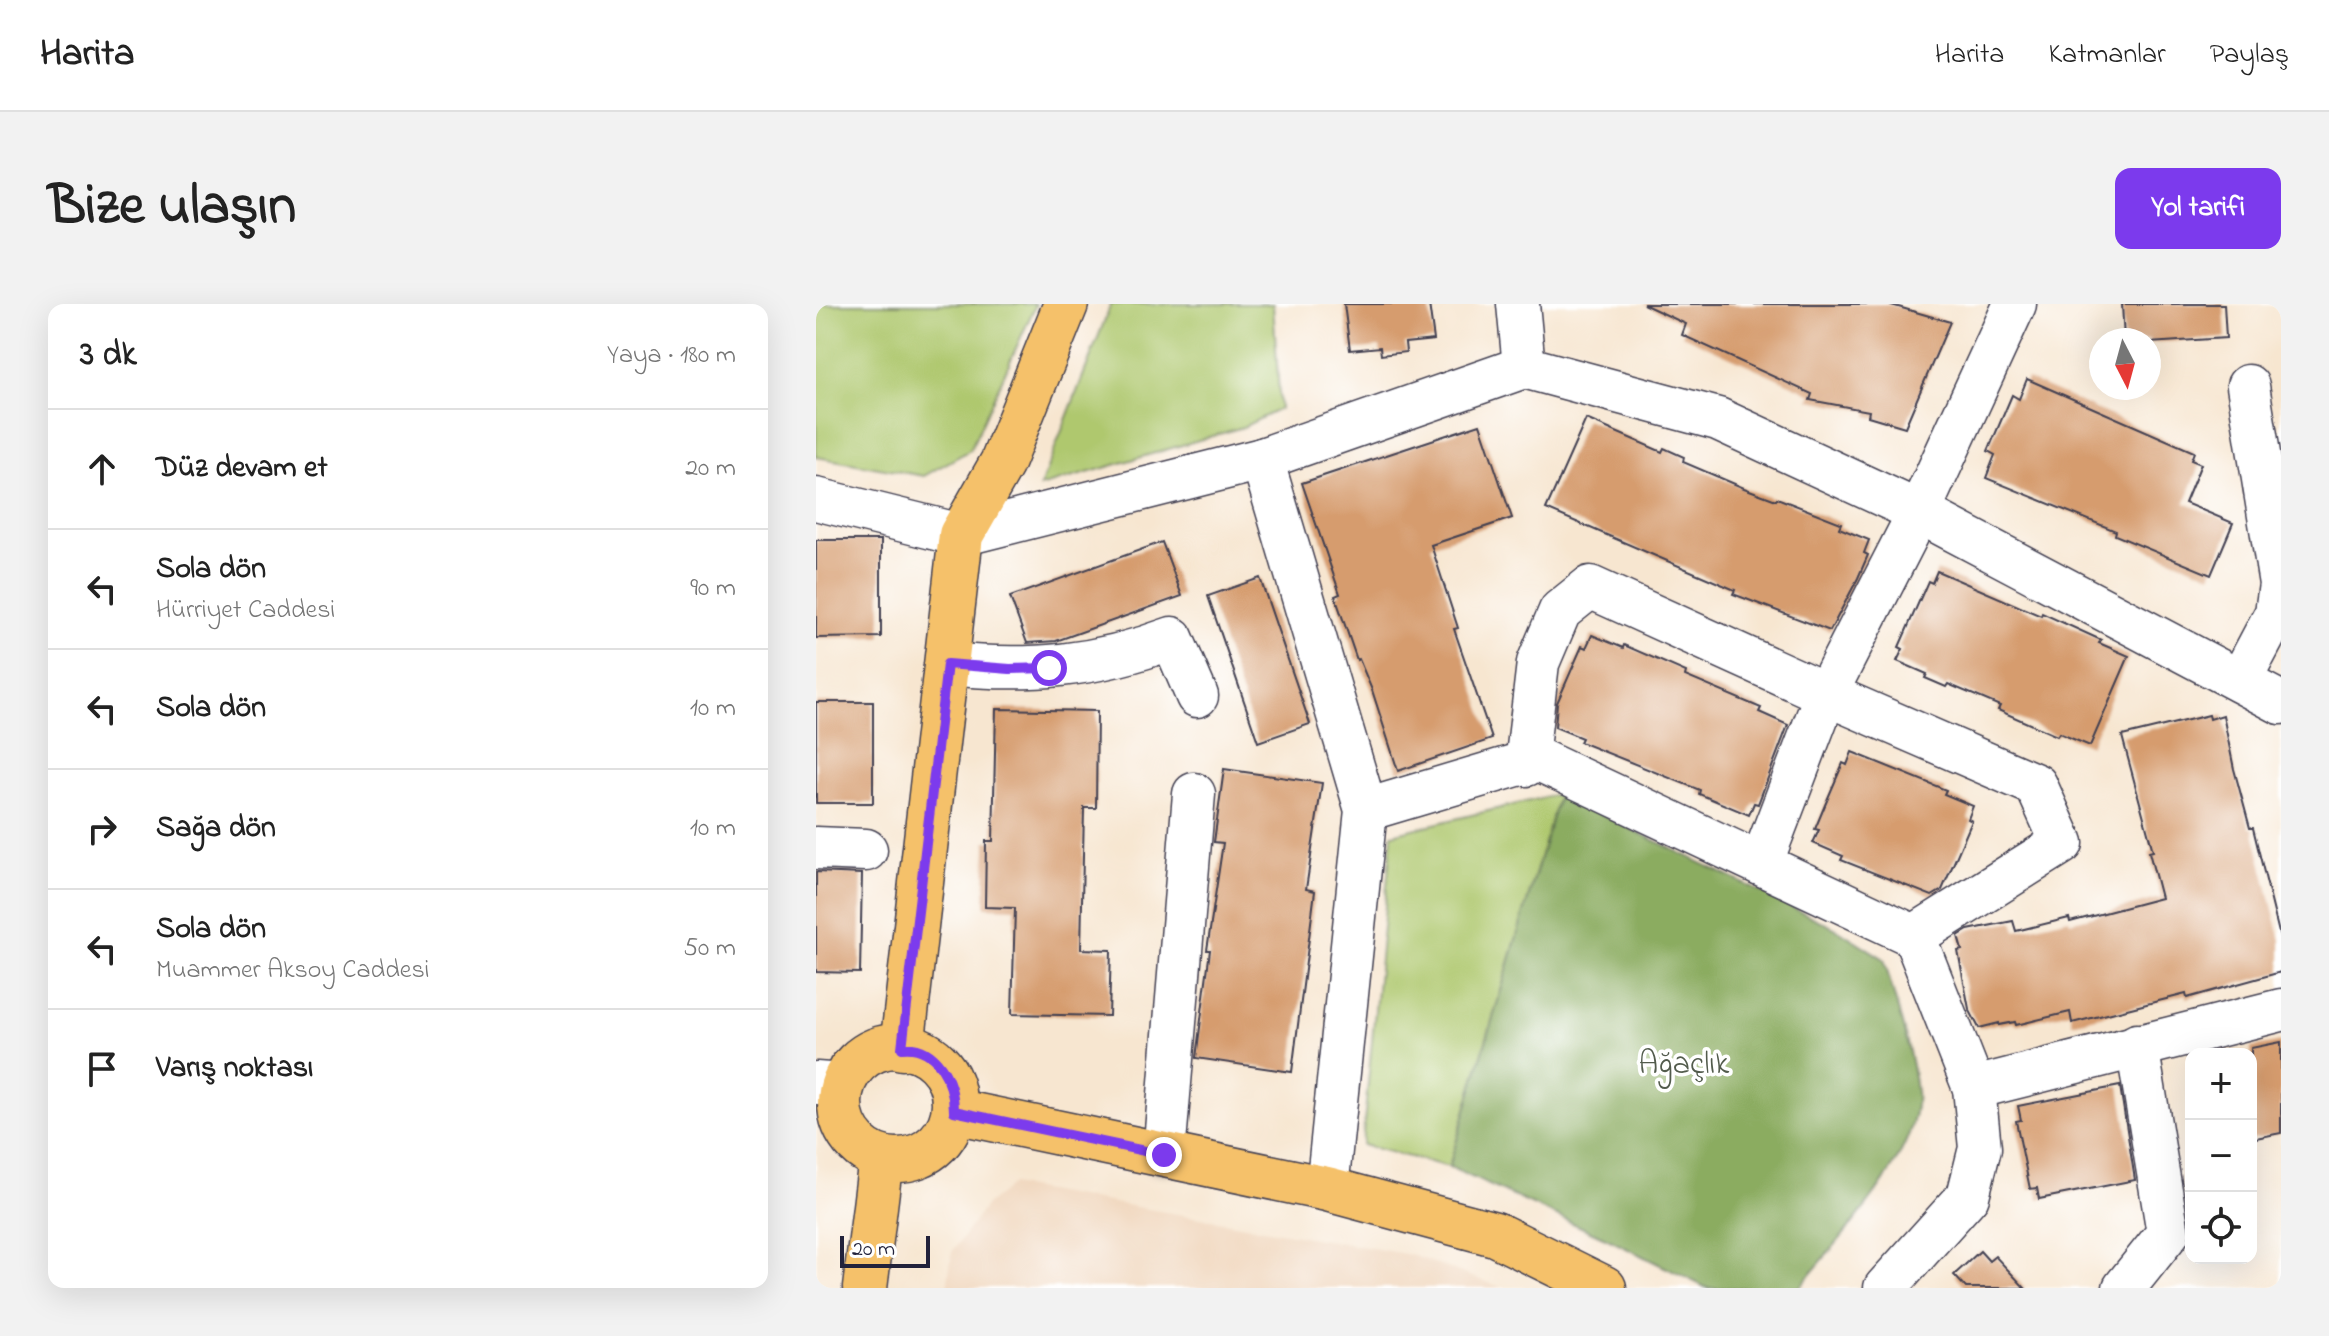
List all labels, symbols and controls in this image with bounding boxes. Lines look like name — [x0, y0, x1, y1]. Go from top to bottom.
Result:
text: Harita — [40, 27, 135, 83]
text: Harita — [1935, 35, 2004, 76]
text: Katmanlar — [2048, 35, 2166, 76]
text: Paylaş — [2210, 35, 2289, 76]
text: Bize ulaşın — [48, 168, 296, 249]
button: Yol tarifi — [2115, 168, 2281, 249]
north arrow — [2089, 328, 2161, 400]
text: 3 dk — [80, 331, 137, 381]
text: Yaya · 180 m — [607, 337, 736, 375]
icon: ahead — [80, 447, 124, 491]
text: Düz devam et — [156, 447, 328, 491]
text: 20 m — [685, 450, 736, 488]
text: Sola dön — [156, 548, 266, 592]
icon: left — [80, 567, 124, 611]
text: 90 m — [690, 570, 736, 608]
text: Hürriyet Caddesi — [156, 592, 335, 630]
route start — [1031, 650, 1067, 686]
icon: left — [80, 687, 124, 731]
text: Sola dön — [156, 687, 266, 731]
text: 10 m — [690, 690, 736, 728]
icon: right — [80, 807, 124, 851]
text: Sağa dön — [156, 807, 276, 851]
text: 10 m — [690, 810, 736, 848]
text: Sola dön — [156, 908, 266, 952]
icon: left — [80, 927, 124, 971]
text: 50 m — [683, 930, 736, 968]
text: Muammer Aksoy Caddesi — [156, 952, 429, 990]
park label: Ağaçlık — [1639, 1042, 1730, 1090]
icon: arrive — [80, 1047, 124, 1091]
text: Varış noktası — [156, 1047, 313, 1091]
map controls — [2185, 1048, 2257, 1264]
button: + — [2185, 1048, 2257, 1120]
button: − — [2185, 1120, 2257, 1192]
route end — [1146, 1137, 1182, 1173]
button: locate — [2185, 1192, 2257, 1264]
scale bar — [840, 1232, 930, 1268]
text: 20 m — [852, 1234, 895, 1266]

